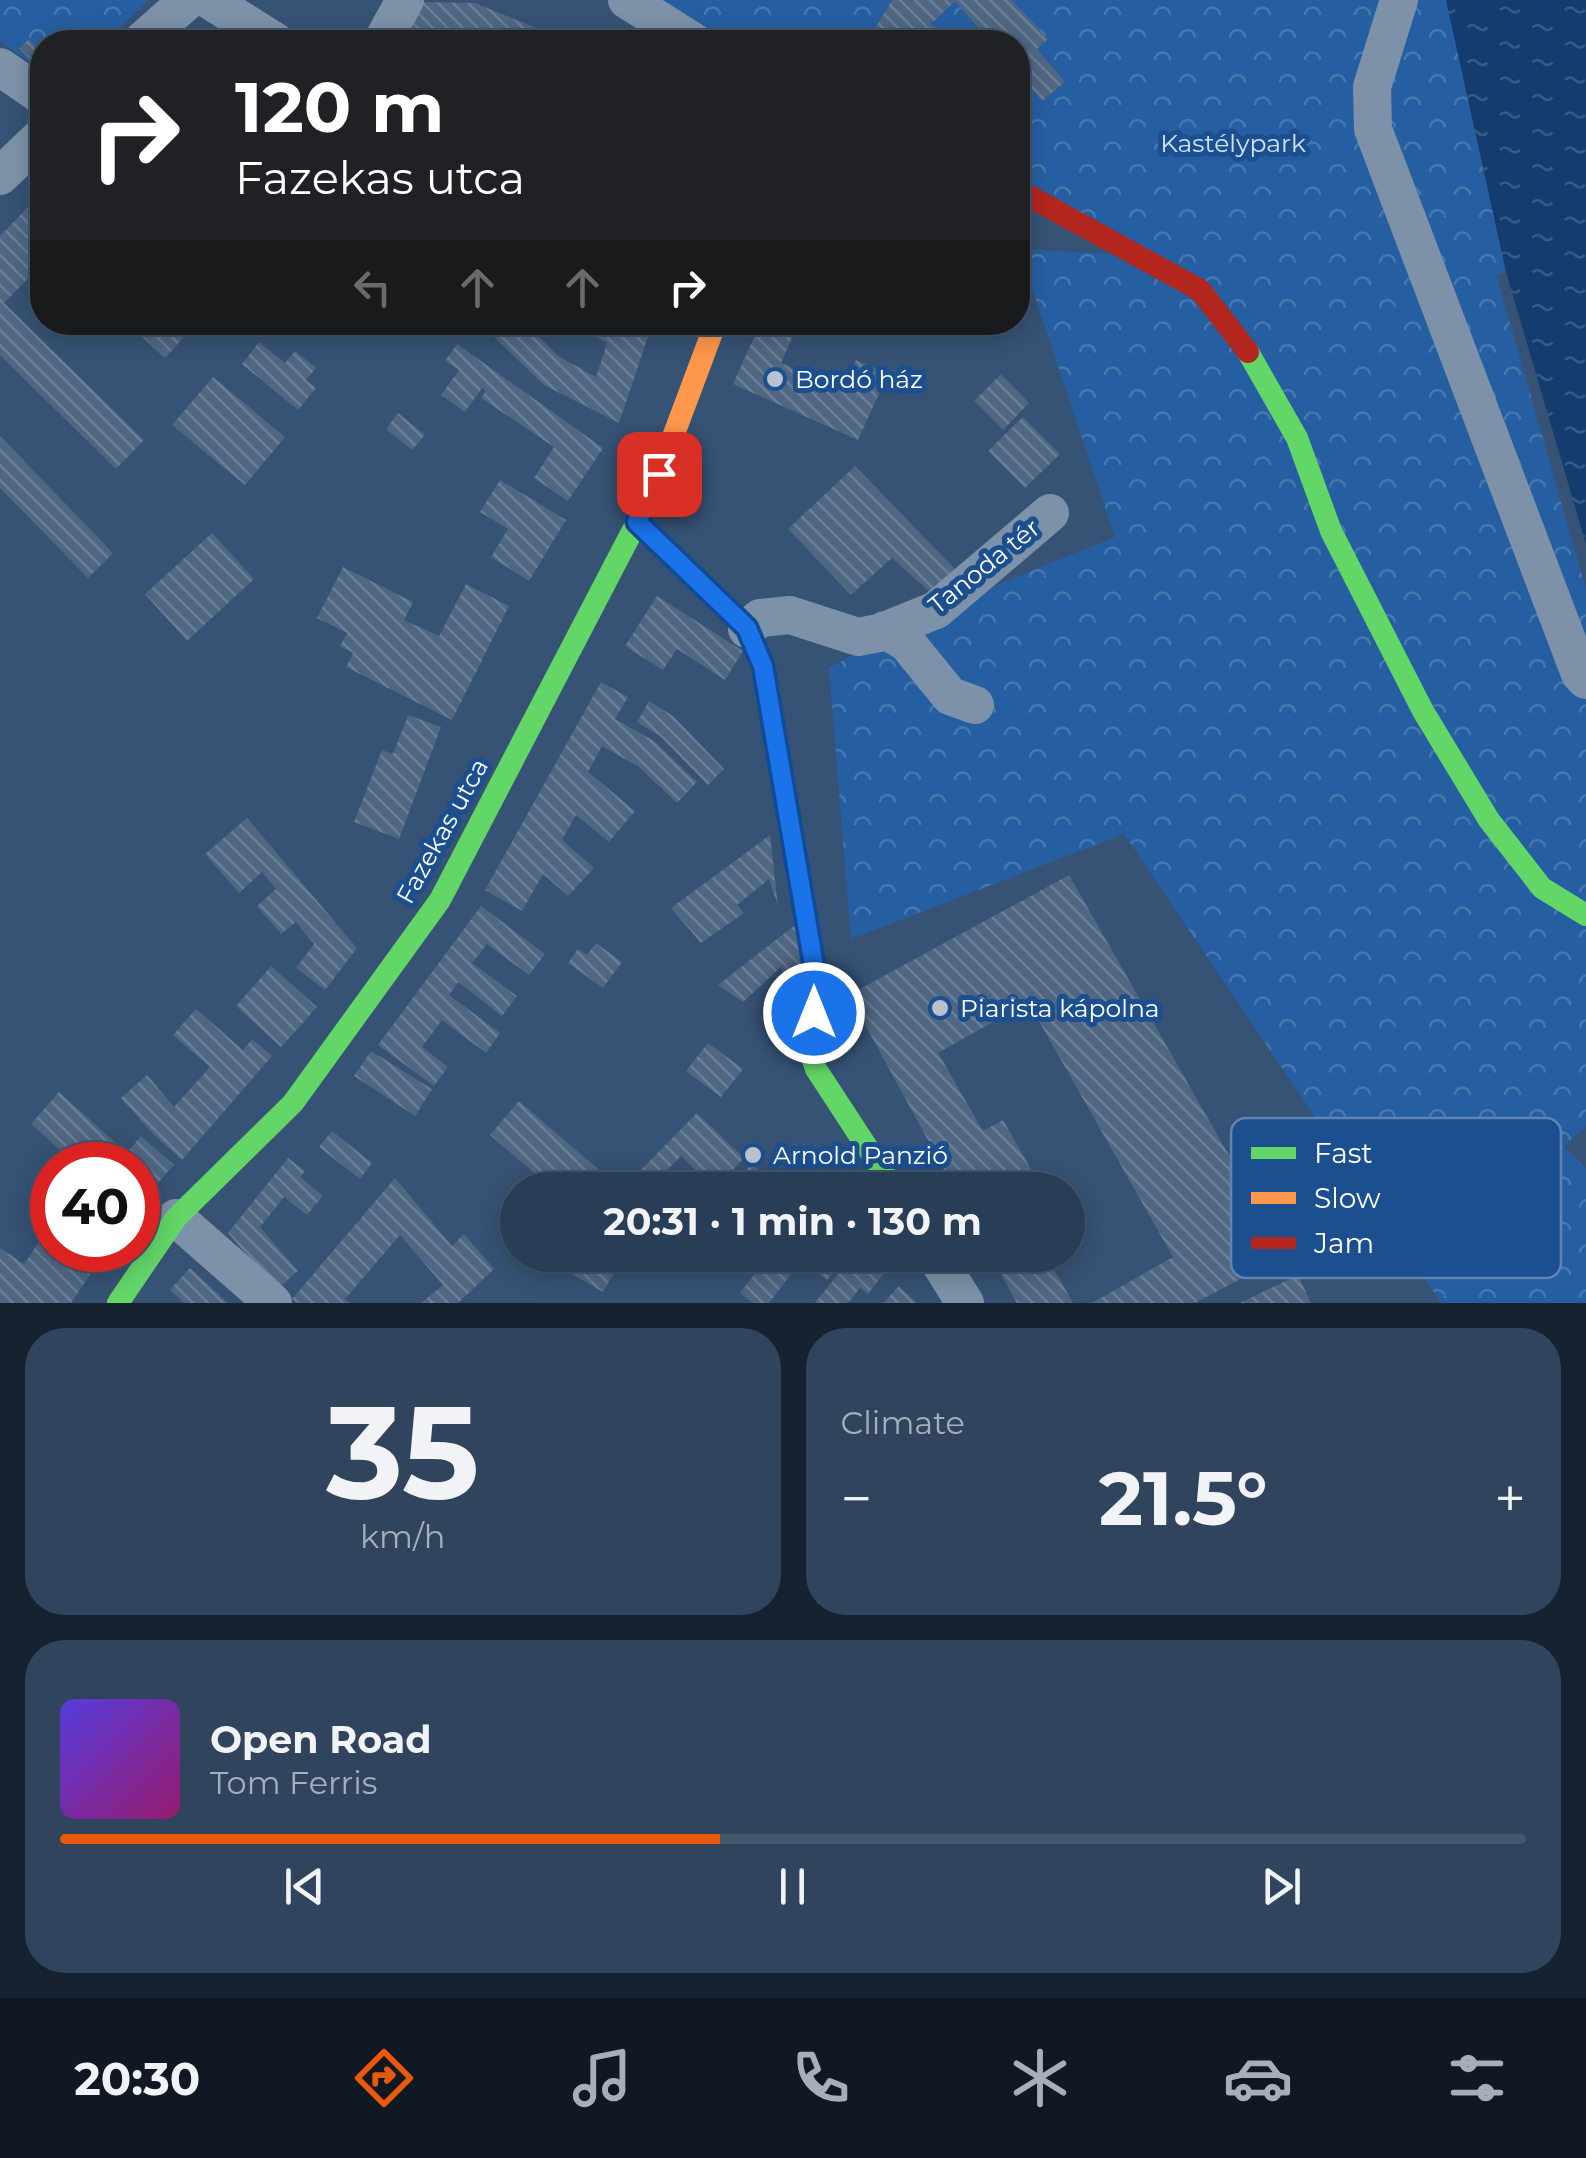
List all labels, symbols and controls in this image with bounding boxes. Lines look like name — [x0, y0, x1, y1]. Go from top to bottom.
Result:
text: 120 m — [235, 64, 445, 150]
icon: right — [70, 70, 200, 200]
park label: Kastélypark — [1160, 128, 1306, 158]
text: Fazekas utca — [235, 150, 525, 205]
icon: left — [345, 260, 400, 315]
icon: ahead — [450, 260, 505, 315]
icon: ahead — [555, 260, 610, 315]
icon: right — [660, 260, 715, 315]
place label: Bordó ház — [795, 364, 923, 394]
marker: Bordó ház — [764, 368, 786, 390]
pin — [617, 432, 702, 517]
icon: arrive — [632, 447, 687, 502]
street label: Tanoda tér — [922, 512, 1046, 620]
street label: Fazekas utca — [390, 753, 494, 909]
position arrow — [762, 961, 866, 1065]
place label: Piarista kápolna — [960, 993, 1160, 1023]
marker: Piarista kápolna — [929, 997, 951, 1019]
legend — [1231, 1118, 1561, 1278]
text: Fast — [1314, 1136, 1373, 1170]
place label: Arnold Panzió — [773, 1140, 948, 1170]
speed limit sign: 40 — [30, 1142, 160, 1272]
marker: Arnold Panzió — [742, 1144, 764, 1166]
text: Slow — [1314, 1181, 1381, 1215]
text: 20:31 · 1 min · 130 m — [603, 1198, 982, 1245]
text: Jam — [1313, 1226, 1374, 1260]
text: 35 — [326, 1372, 479, 1531]
text: Climate — [841, 1403, 965, 1442]
text: 21.5° — [1099, 1452, 1268, 1544]
text: − — [841, 1465, 872, 1532]
text: + — [1494, 1465, 1526, 1532]
text: km/h — [360, 1517, 445, 1556]
text: Open Road — [210, 1716, 432, 1763]
text: Tom Ferris — [210, 1763, 377, 1802]
icon: previous — [277, 1859, 332, 1914]
icon: pause — [765, 1859, 820, 1914]
icon: next — [1254, 1859, 1309, 1914]
icon: directions — [349, 2043, 419, 2113]
icon: music — [567, 2043, 637, 2113]
icon: phone — [786, 2043, 856, 2113]
icon: climate — [1005, 2043, 1075, 2113]
icon: car — [1223, 2043, 1293, 2113]
icon: filters — [1442, 2043, 1512, 2113]
text: 20:30 — [74, 2051, 200, 2106]

